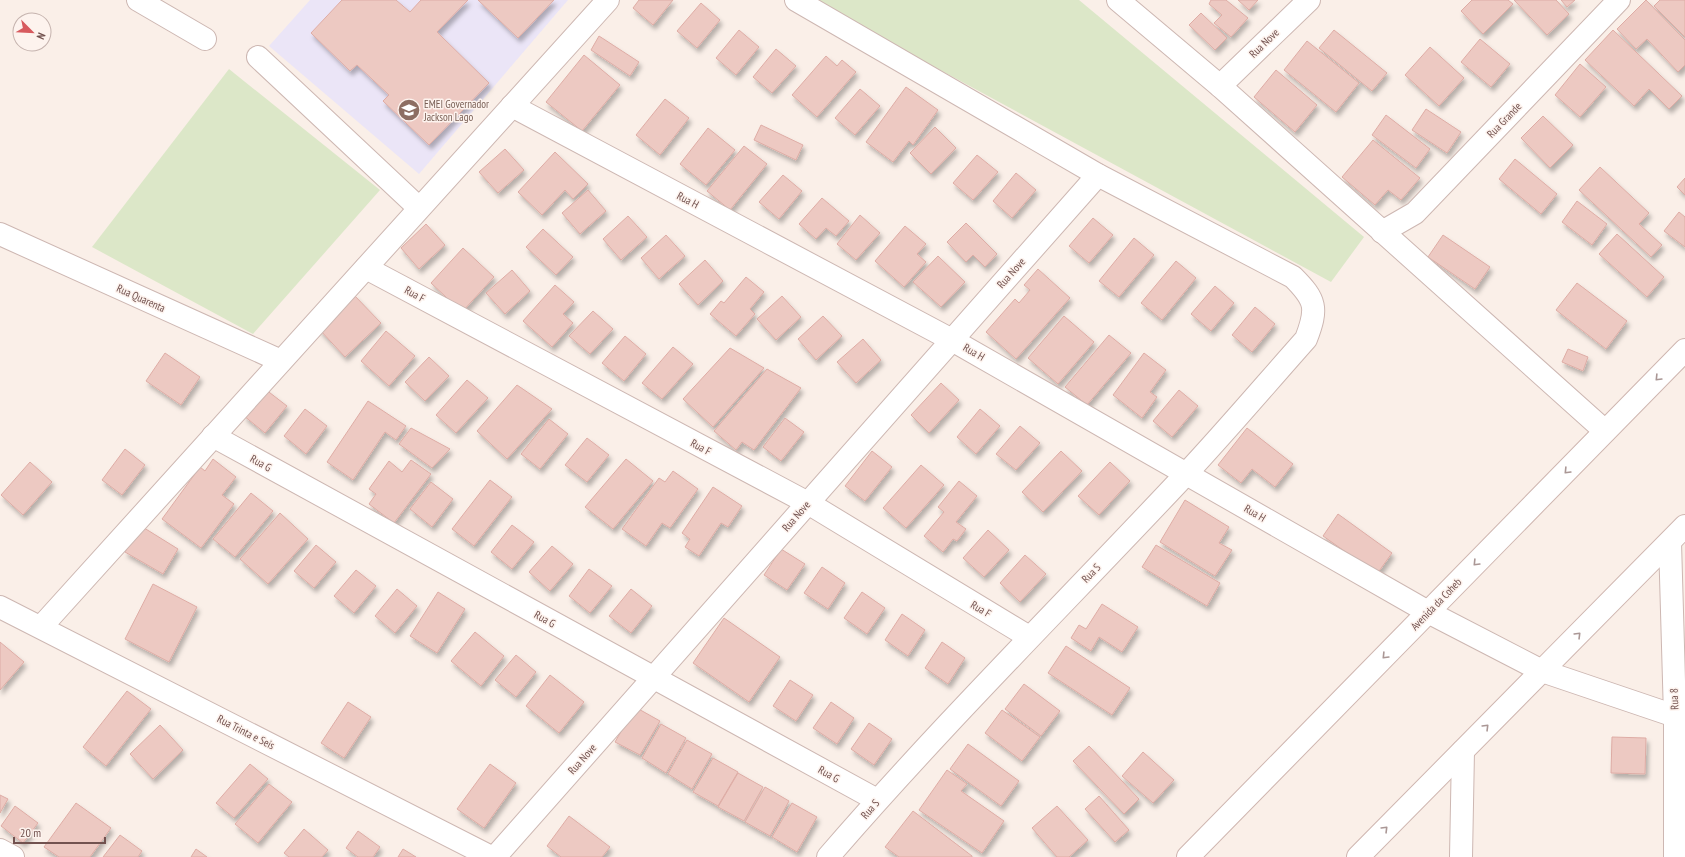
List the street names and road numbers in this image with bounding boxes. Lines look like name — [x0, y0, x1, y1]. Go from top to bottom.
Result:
street label: Rua Nove — [1246, 25, 1282, 61]
street label: Rua Grande — [1484, 99, 1525, 141]
street label: Rua H — [675, 188, 701, 212]
street label: Rua Nove — [994, 255, 1029, 291]
street label: Rua Quarenta — [114, 281, 168, 315]
street label: Rua F — [402, 283, 428, 305]
street label: Rua H — [961, 340, 987, 364]
street label: Rua F — [688, 436, 714, 458]
street label: Rua G — [248, 451, 274, 475]
street label: Rua Nove — [779, 497, 813, 534]
street label: Rua H — [1242, 501, 1268, 525]
street label: Rua S — [1078, 560, 1104, 586]
street label: Avenida da Coheb — [1408, 575, 1465, 633]
street label: Rua F — [968, 598, 994, 621]
street label: Rua G — [532, 607, 558, 631]
street label: Rua 8 — [1667, 688, 1681, 710]
street label: Rua Trinta e Seis — [215, 712, 277, 753]
street label: Rua Nove — [565, 741, 600, 777]
street label: Rua G — [816, 762, 842, 786]
street label: Rua S — [858, 796, 883, 822]

